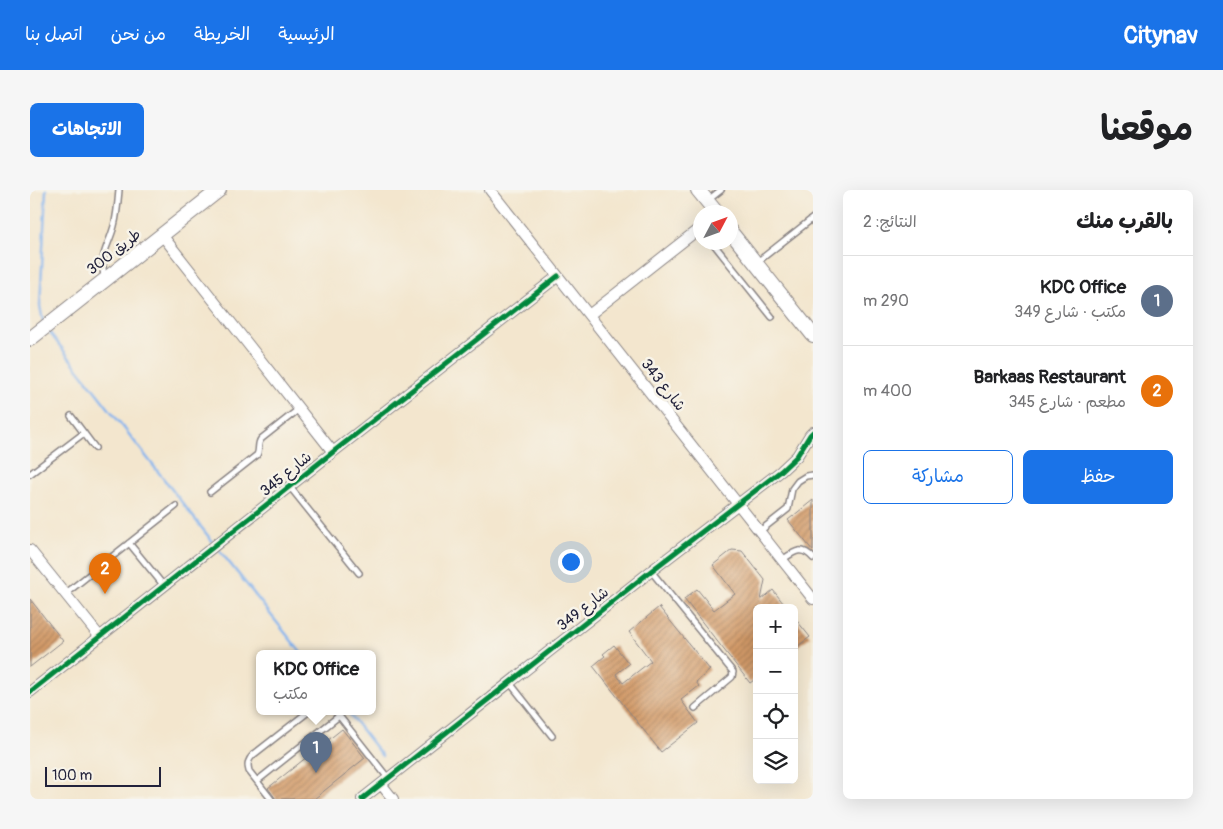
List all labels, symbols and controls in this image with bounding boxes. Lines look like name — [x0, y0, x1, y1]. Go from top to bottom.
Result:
text: Citynav — [1123, 21, 1198, 50]
text: اتصل بنا — [25, 23, 83, 46]
text: من نحن — [111, 23, 166, 46]
text: الخريطة — [194, 23, 250, 46]
text: الرئيسية — [278, 23, 335, 46]
button: الاتجاهات — [30, 103, 144, 157]
text: موقعنا — [1100, 107, 1193, 151]
north arrow — [693, 205, 738, 250]
text: بالقرب منك — [1076, 208, 1173, 235]
text: النتائج: 2 — [863, 212, 917, 232]
street label: طريق 300 — [83, 225, 145, 279]
text: KDC Office — [1040, 275, 1126, 299]
text: 290 m — [863, 291, 909, 311]
text: 1 — [1154, 291, 1160, 311]
text: مكتب · شارع 349 — [1014, 302, 1126, 322]
street label: شارع 343 — [637, 355, 689, 415]
text: Barkaas Restaurant — [974, 365, 1126, 389]
text: 400 m — [863, 381, 912, 401]
text: 2 — [1153, 381, 1161, 401]
text: مطعم · شارع 345 — [1008, 392, 1126, 412]
street label: شارع 345 — [256, 447, 316, 501]
button: مشاركة — [863, 450, 1013, 504]
button: حفظ — [1023, 450, 1173, 504]
your location — [558, 549, 584, 575]
pin: 2 — [89, 553, 121, 594]
street label: شارع 349 — [553, 583, 613, 635]
map controls — [753, 604, 798, 784]
button: + — [753, 604, 798, 649]
button: − — [753, 649, 798, 694]
popup — [256, 650, 376, 715]
text: KDC Office — [273, 657, 359, 681]
text: مكتب — [273, 684, 308, 704]
button: locate — [753, 694, 798, 739]
pin: 1 — [300, 732, 332, 773]
button: layers — [753, 739, 798, 784]
scale bar — [45, 764, 161, 787]
text: 100 m — [52, 767, 92, 784]

